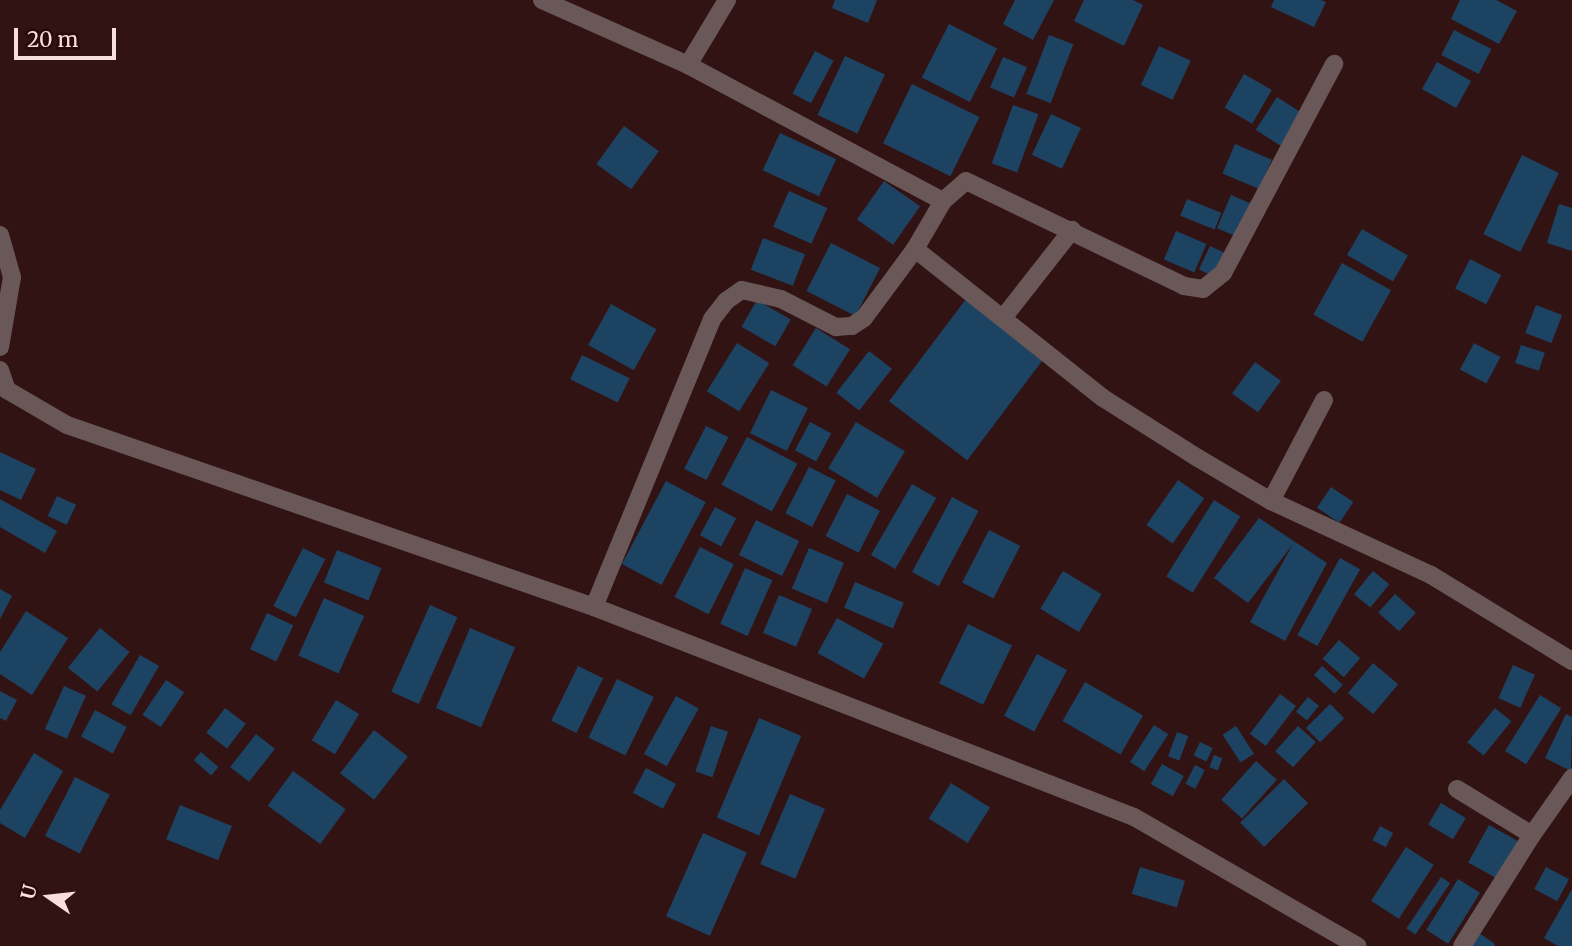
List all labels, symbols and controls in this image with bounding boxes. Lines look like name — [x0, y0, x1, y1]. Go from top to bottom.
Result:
scale bar — [18, 14, 119, 58]
text: 20 m — [27, 26, 78, 53]
north arrow — [14, 862, 84, 932]
text: U — [15, 882, 42, 902]

